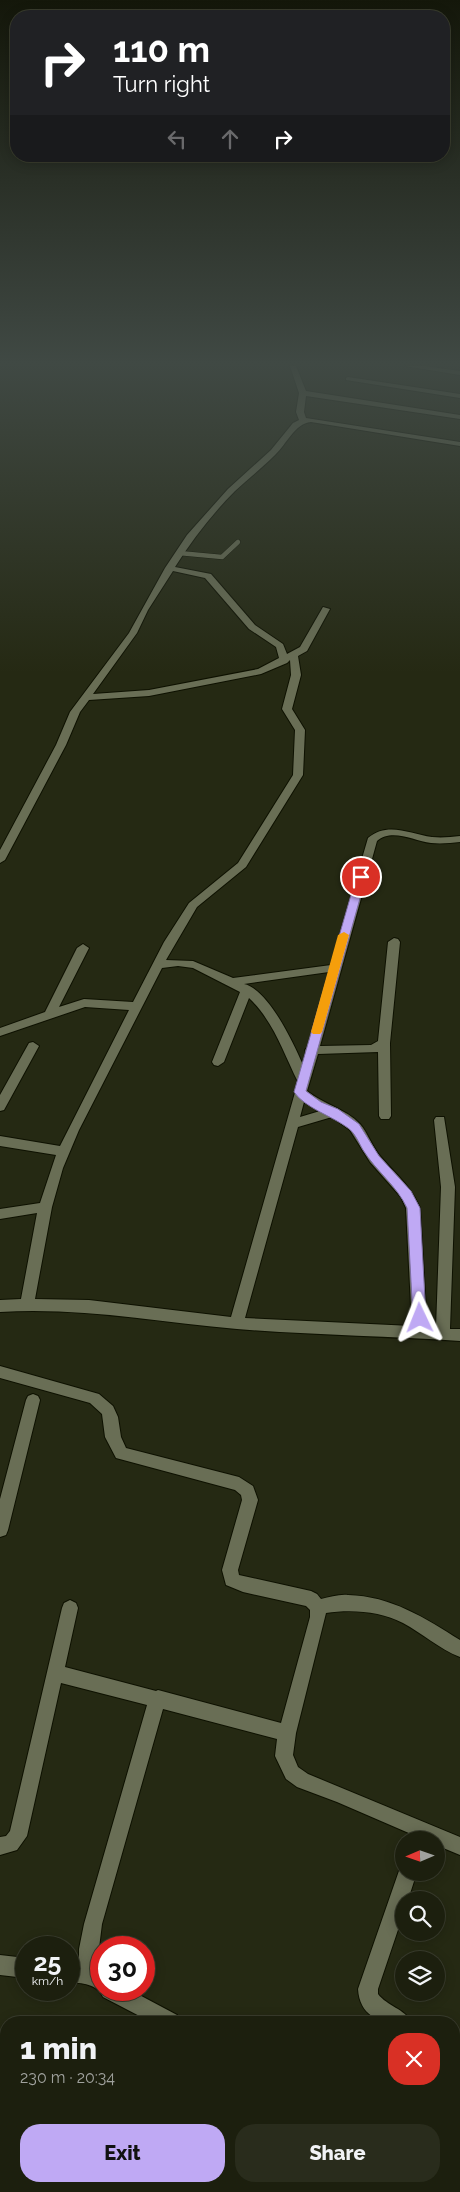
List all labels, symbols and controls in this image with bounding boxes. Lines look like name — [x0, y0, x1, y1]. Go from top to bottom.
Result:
text: 110 m — [113, 29, 210, 70]
icon: right — [30, 30, 95, 95]
text: Turn right — [113, 71, 210, 97]
icon: left — [163, 125, 191, 153]
icon: ahead — [216, 125, 244, 153]
icon: right — [269, 125, 297, 153]
pin — [340, 856, 382, 898]
icon: arrive — [347, 863, 375, 891]
position arrow — [393, 1291, 445, 1343]
north arrow — [395, 1831, 445, 1881]
map controls — [395, 1831, 445, 2001]
button: search — [395, 1891, 445, 1941]
speed limit sign: 30 — [90, 1936, 155, 2001]
text: 25 — [34, 1947, 61, 1977]
button: layers — [395, 1951, 445, 2001]
text: km/h — [32, 1974, 63, 1988]
text: 1 min — [20, 2031, 97, 2066]
button: close — [388, 2033, 440, 2085]
text: 230 m · 20:34 — [20, 2068, 115, 2087]
button: Exit — [20, 2124, 225, 2182]
button: Share — [235, 2124, 440, 2182]

